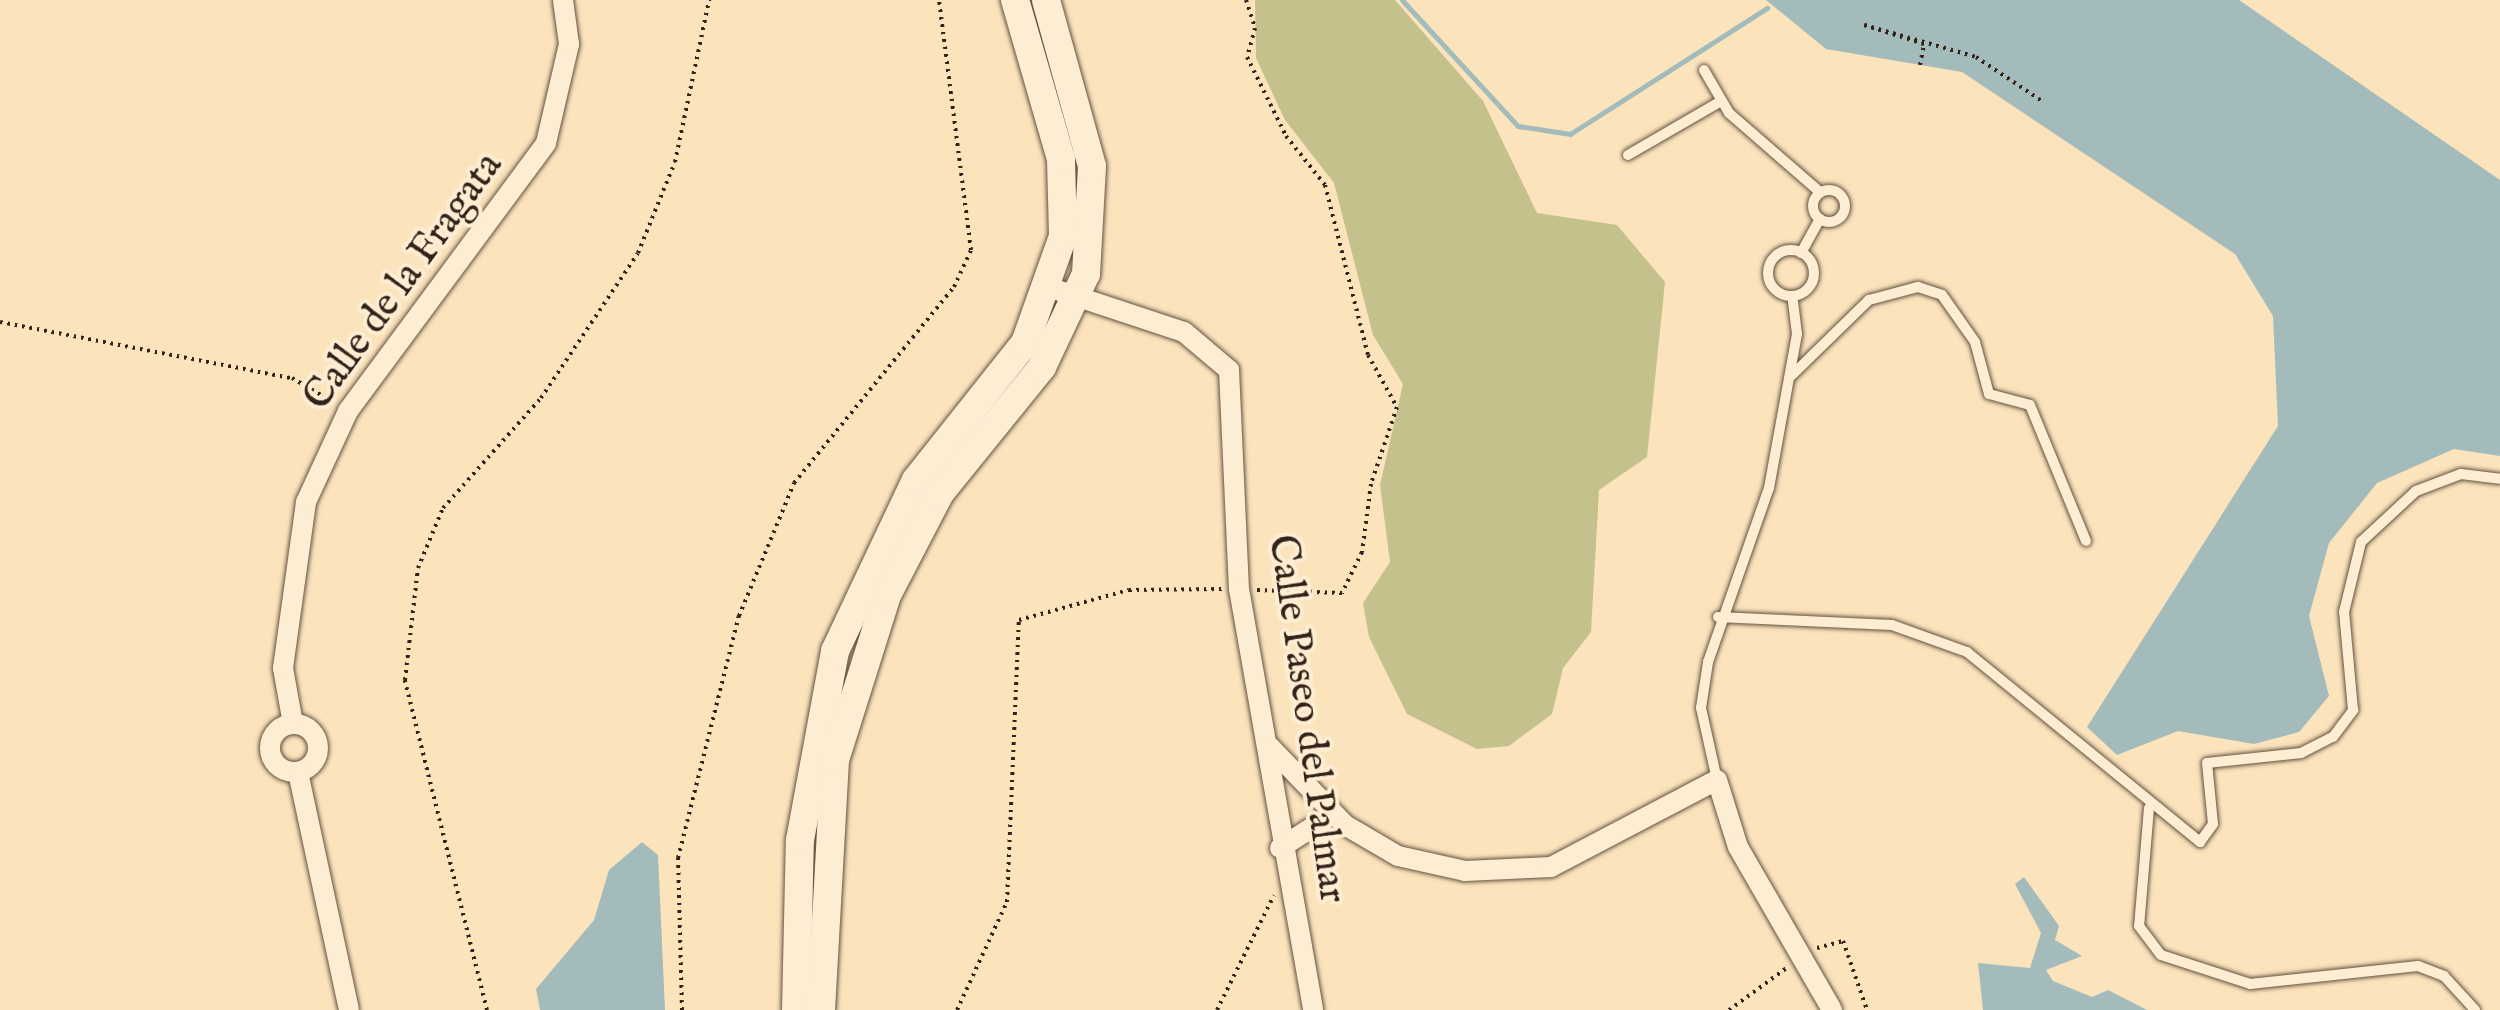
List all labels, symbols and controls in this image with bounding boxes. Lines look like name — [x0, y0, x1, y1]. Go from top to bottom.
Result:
street label: Calle de la Fragata — [294, 144, 514, 420]
street label: Calle Paseo del Palmar — [1256, 532, 1356, 906]

